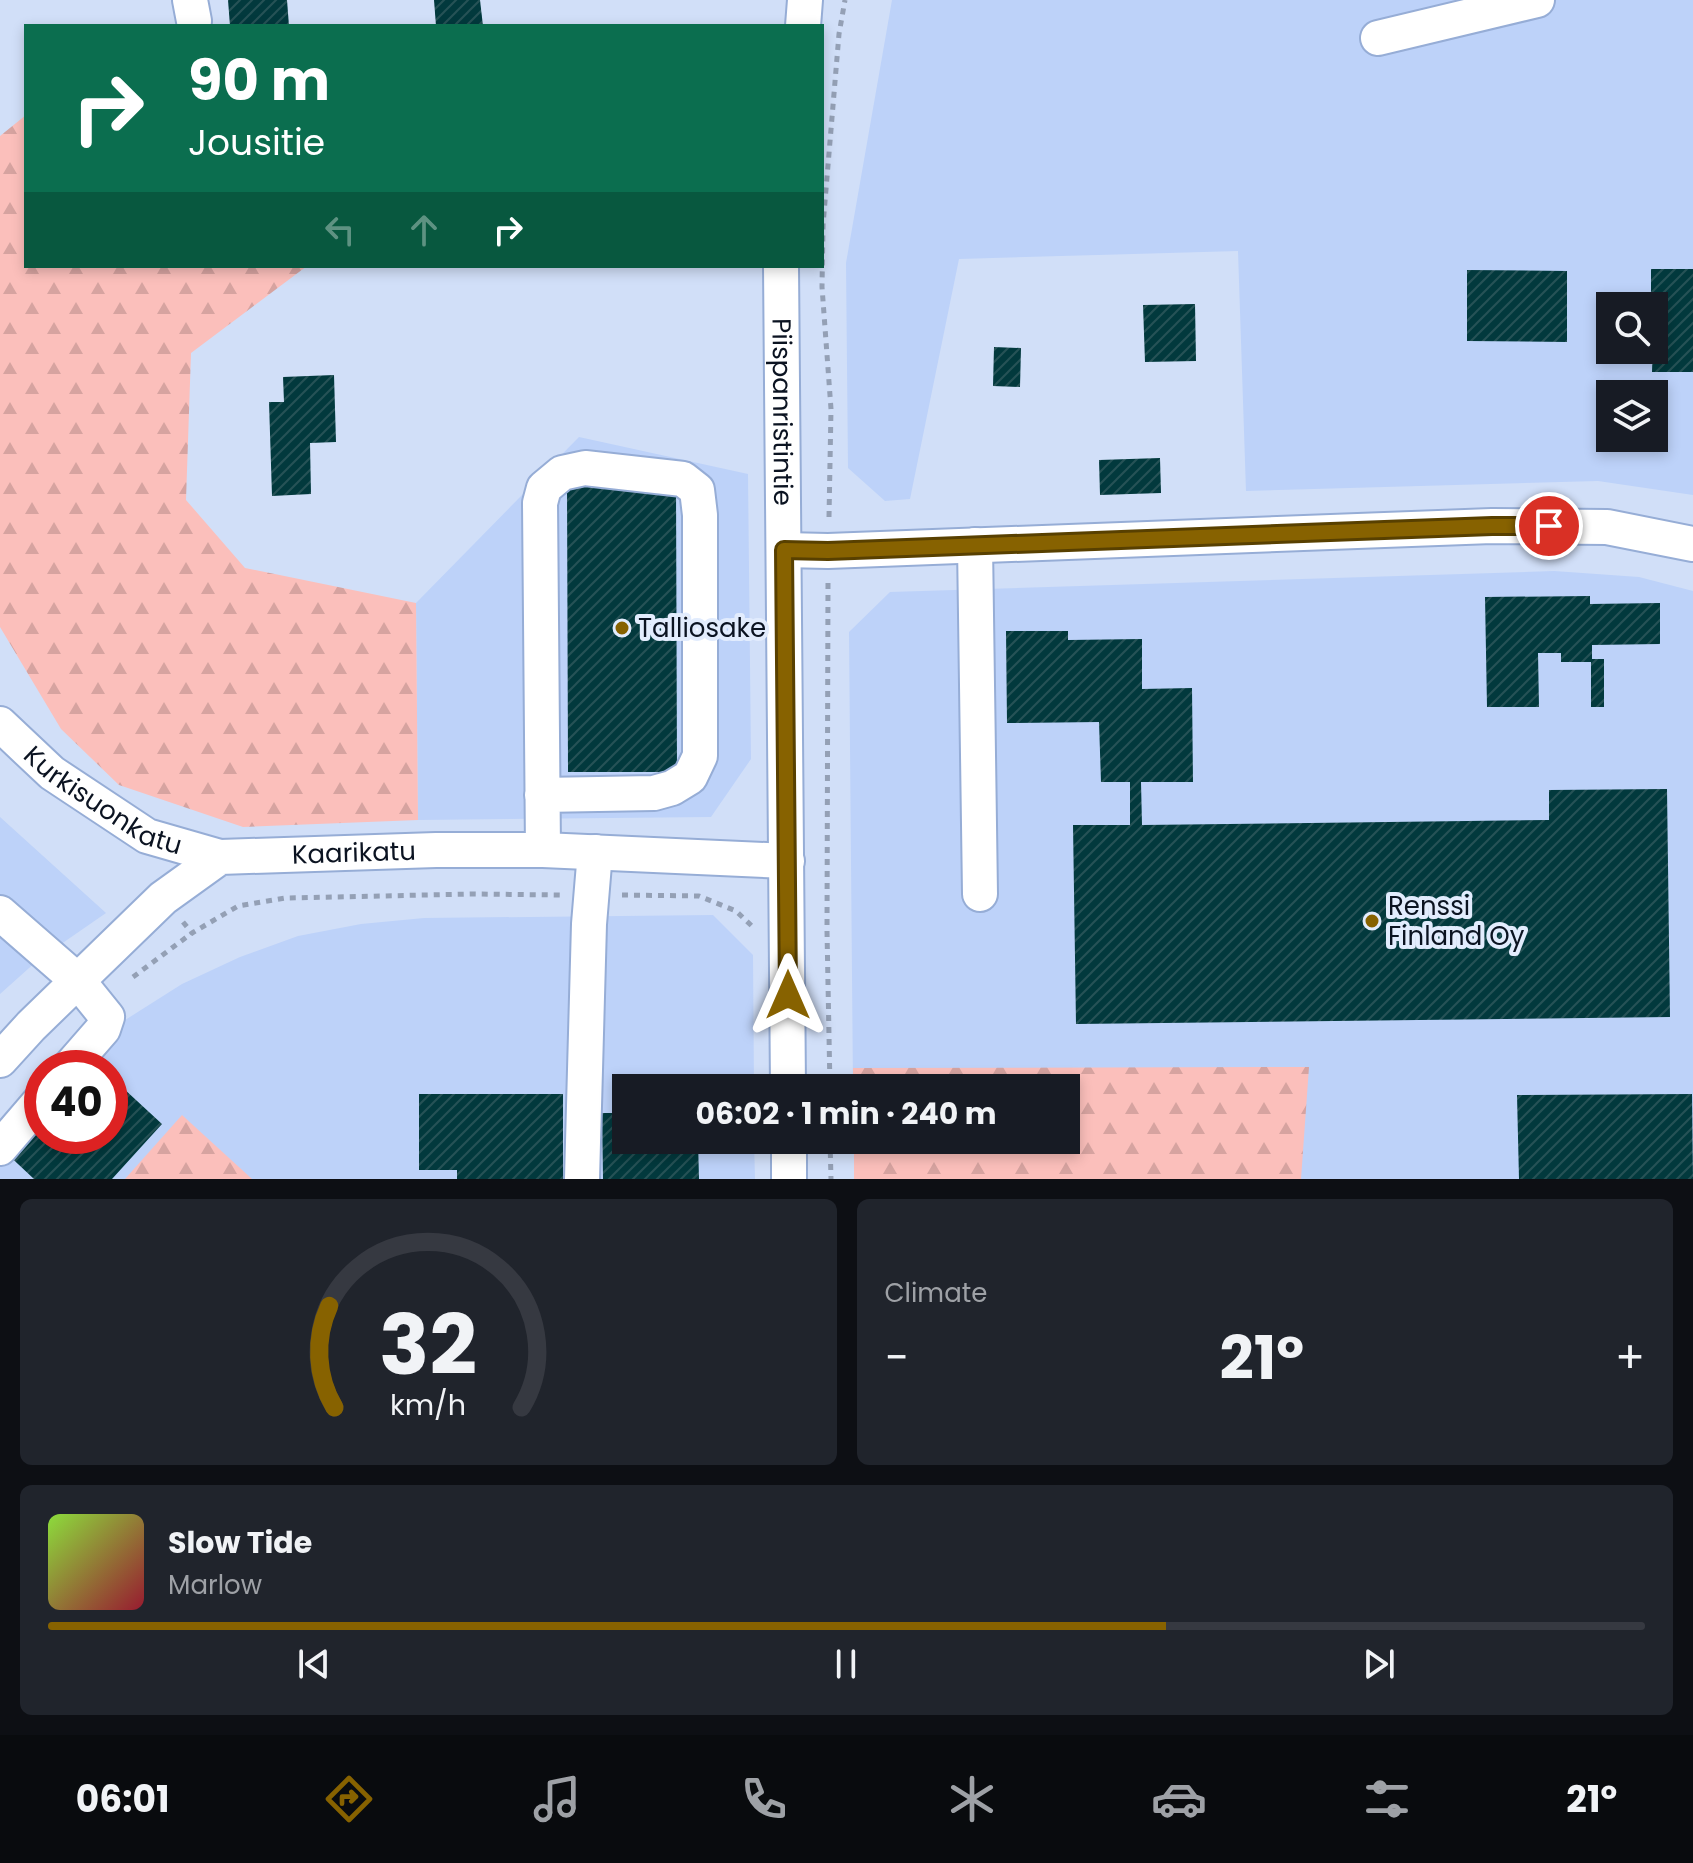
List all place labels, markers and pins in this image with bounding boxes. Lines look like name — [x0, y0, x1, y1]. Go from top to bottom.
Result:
pin — [1515, 492, 1583, 560]
place label: Talliosake — [638, 610, 766, 646]
marker: Talliosake — [613, 619, 631, 637]
place label: Renssi Finland Oy — [1388, 888, 1525, 954]
marker: Renssi Finland Oy — [1363, 912, 1381, 930]

